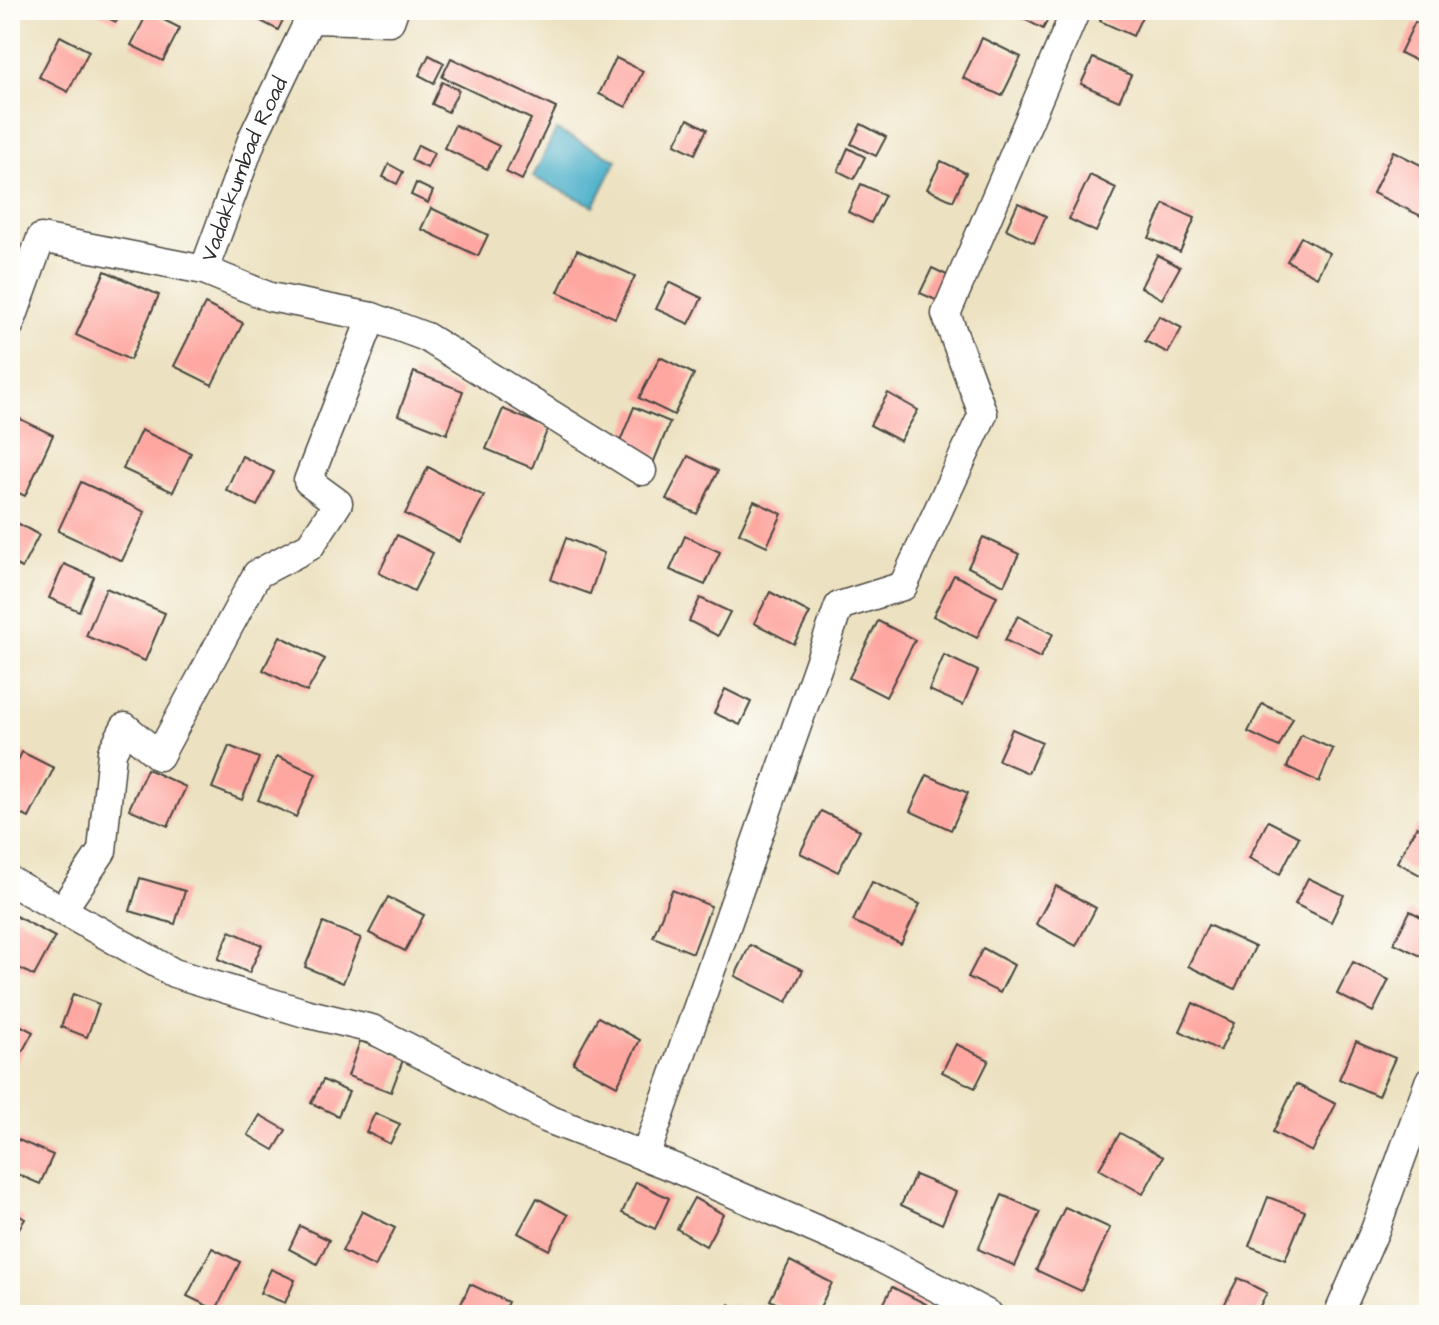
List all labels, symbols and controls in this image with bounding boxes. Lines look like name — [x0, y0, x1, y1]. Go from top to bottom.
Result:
street label: Vadakkumbad Road — [193, 71, 295, 266]

